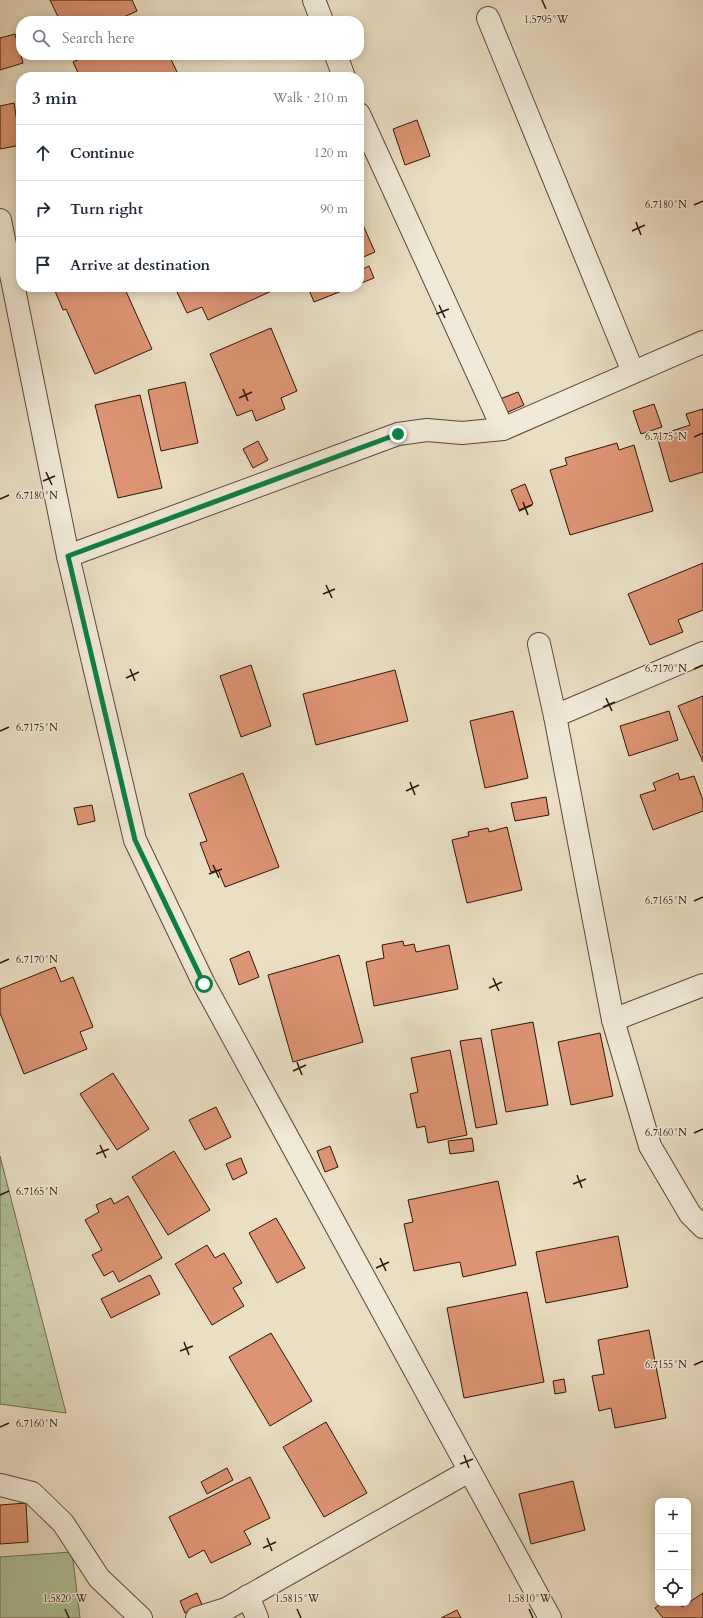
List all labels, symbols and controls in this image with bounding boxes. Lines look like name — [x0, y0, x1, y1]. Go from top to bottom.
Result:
text: 1.5795°W — [524, 13, 569, 27]
search box — [16, 16, 364, 60]
icon: search — [30, 27, 52, 49]
text: Search here — [62, 28, 135, 48]
text: 3 min — [32, 87, 77, 110]
text: Walk · 210 m — [273, 89, 348, 107]
icon: ahead — [32, 142, 54, 164]
text: Continue — [70, 143, 135, 163]
text: 120 m — [314, 144, 348, 162]
icon: right — [32, 198, 54, 220]
text: 6.7180°N — [645, 198, 687, 212]
text: Turn right — [70, 199, 143, 219]
text: 90 m — [320, 200, 348, 218]
icon: arrive — [32, 254, 54, 276]
text: Arrive at destination — [70, 255, 210, 275]
route end — [389, 425, 407, 443]
text: 6.7175°N — [645, 430, 687, 444]
text: 6.7180°N — [16, 489, 58, 503]
text: 6.7170°N — [645, 662, 687, 676]
text: 6.7175°N — [16, 721, 58, 735]
text: 6.7165°N — [645, 894, 687, 908]
text: 6.7170°N — [16, 953, 58, 967]
route start — [195, 975, 213, 993]
text: 6.7160°N — [645, 1126, 687, 1140]
text: 6.7165°N — [16, 1185, 58, 1199]
text: 6.7155°N — [645, 1358, 687, 1372]
text: 6.7160°N — [16, 1417, 58, 1431]
map controls — [655, 1498, 691, 1606]
button: + — [655, 1498, 691, 1534]
button: − — [655, 1534, 691, 1570]
button: locate — [655, 1570, 691, 1606]
text: 1.5820°W — [43, 1592, 88, 1606]
text: 1.5815°W — [275, 1592, 320, 1606]
text: 1.5810°W — [507, 1592, 552, 1606]

